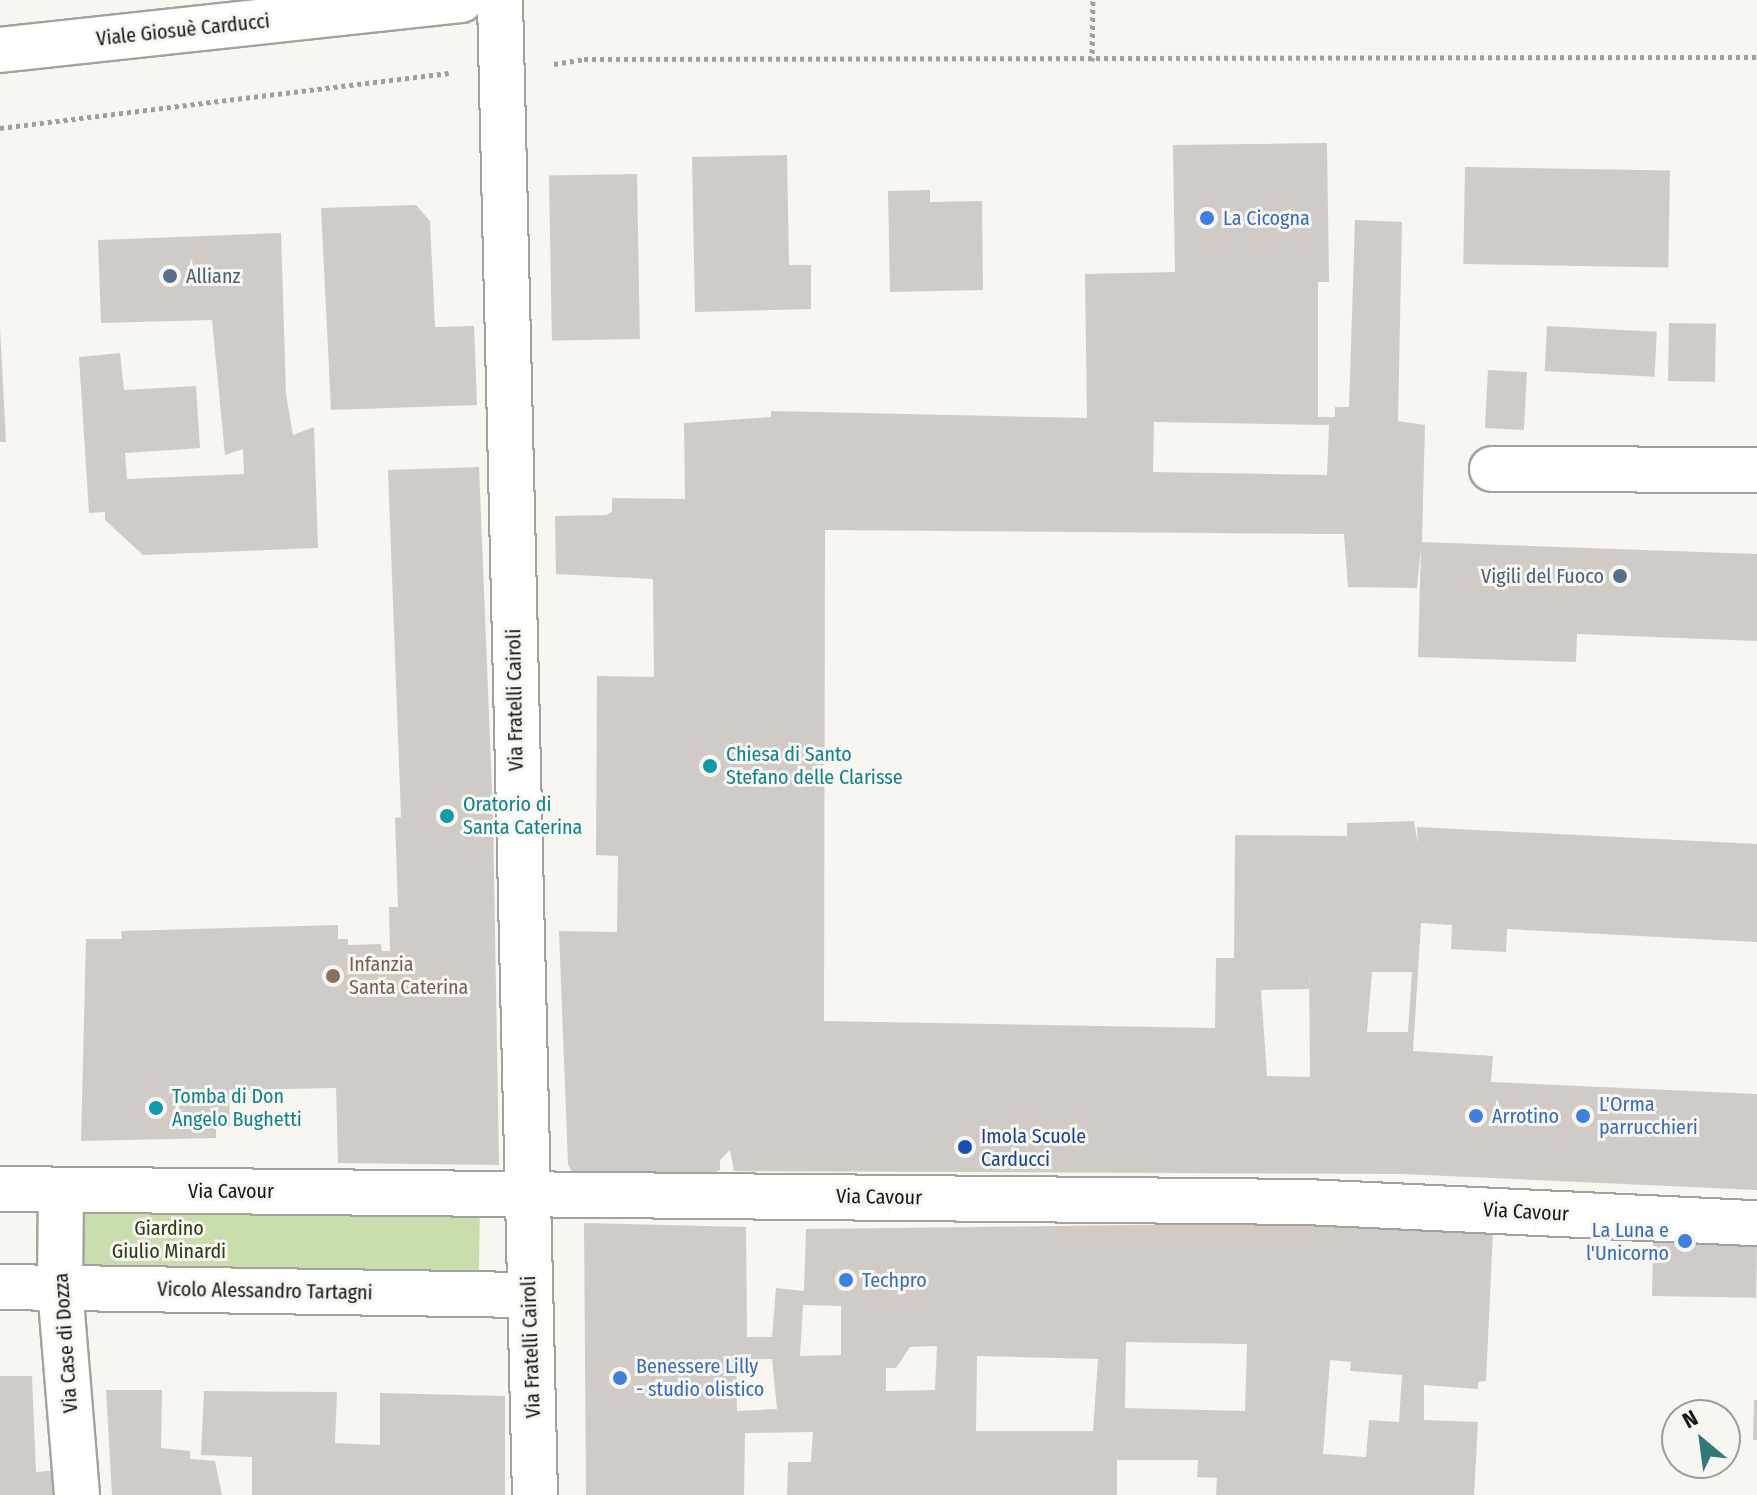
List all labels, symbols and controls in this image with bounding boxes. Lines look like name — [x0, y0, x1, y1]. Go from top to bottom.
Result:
street label: Viale Giosuè Carducci — [95, 9, 271, 51]
place label: La Cicogna — [1223, 206, 1310, 230]
marker: La Cicogna — [1198, 209, 1216, 227]
place label: Allianz — [186, 264, 240, 288]
marker: Allianz — [161, 267, 179, 285]
place label: Vigili del Fuoco — [1481, 564, 1604, 588]
marker: Vigili del Fuoco — [1611, 567, 1629, 585]
street label: Via Fratelli Cairoli — [502, 629, 528, 771]
place label: Chiesa di Santo Stefano delle Clarisse — [726, 742, 903, 789]
marker: Chiesa di Santo Stefano delle Clarisse — [701, 757, 719, 775]
place label: Oratorio di Santa Caterina — [463, 792, 582, 839]
marker: Oratorio di Santa Caterina — [438, 807, 456, 825]
place label: Infanzia Santa Caterina — [349, 952, 468, 999]
marker: Infanzia Santa Caterina — [324, 967, 342, 985]
place label: Tomba di Don Angelo Bughetti — [172, 1084, 302, 1131]
place label: L'Orma parrucchieri — [1599, 1092, 1698, 1139]
marker: Tomba di Don Angelo Bughetti — [147, 1099, 165, 1117]
place label: Arrotino — [1492, 1104, 1559, 1128]
marker: Arrotino — [1467, 1107, 1485, 1125]
marker: L'Orma parrucchieri — [1574, 1107, 1592, 1125]
place label: Imola Scuole Carducci — [981, 1124, 1086, 1171]
marker: Imola Scuole Carducci — [956, 1138, 974, 1156]
street label: Via Cavour — [188, 1179, 274, 1203]
street label: Via Cavour — [836, 1184, 922, 1210]
street label: Via Cavour — [1482, 1198, 1570, 1226]
park label: Giardino Giulio Minardi — [112, 1217, 226, 1264]
place label: La Luna e l'Unicorno — [1586, 1218, 1669, 1265]
marker: La Luna e l'Unicorno — [1676, 1232, 1694, 1250]
place label: Techpro — [862, 1268, 927, 1292]
marker: Techpro — [837, 1271, 855, 1289]
street label: Via Case di Dozza — [49, 1272, 83, 1414]
street label: Via Fratelli Cairoli — [517, 1275, 545, 1419]
street label: Vicolo Alessandro Tartagni — [157, 1277, 373, 1305]
place label: Benessere Lilly - studio olistico — [636, 1354, 764, 1401]
marker: Benessere Lilly - studio olistico — [611, 1369, 629, 1387]
north arrow — [1661, 1399, 1741, 1479]
text: N — [1678, 1404, 1702, 1434]

